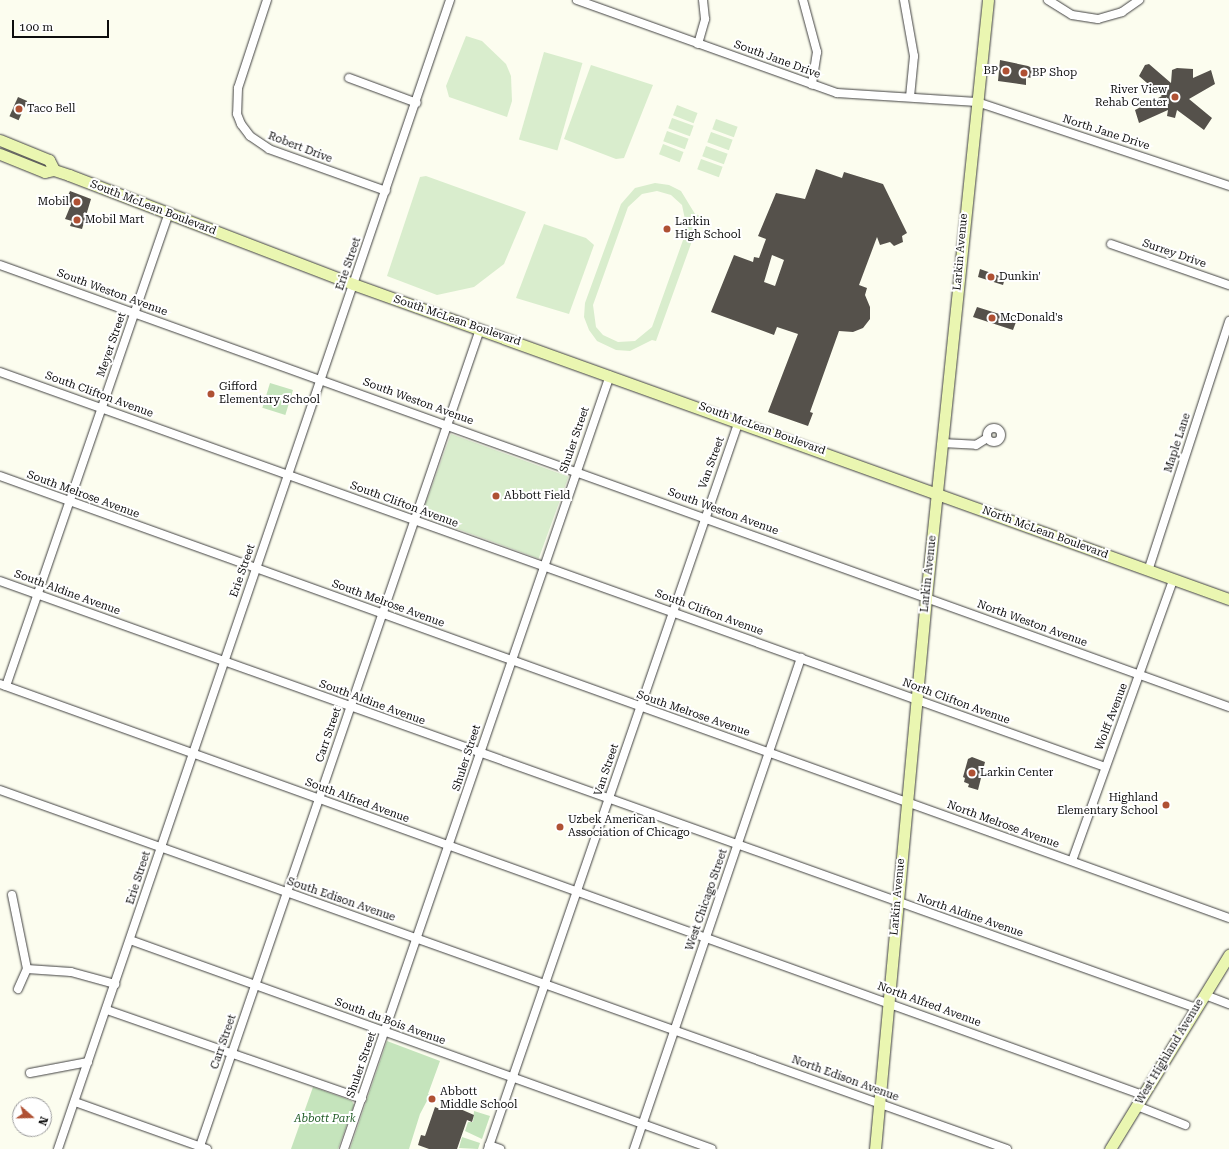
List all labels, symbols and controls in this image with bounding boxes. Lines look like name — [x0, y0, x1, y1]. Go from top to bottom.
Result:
scale bar — [14, 12, 111, 38]
text: 100 m — [19, 20, 53, 34]
street label: South Jane Drive — [732, 38, 822, 82]
place label: BP — [984, 64, 998, 78]
marker: BP — [1001, 66, 1011, 76]
place label: BP Shop — [1032, 66, 1077, 80]
marker: BP Shop — [1019, 68, 1029, 78]
place label: River View Rehab Center — [1095, 84, 1167, 110]
marker: River View Rehab Center — [1170, 92, 1180, 102]
place label: Taco Bell — [27, 102, 75, 116]
marker: Taco Bell — [14, 104, 24, 114]
street label: North Jane Drive — [1061, 113, 1151, 153]
street label: Robert Drive — [266, 130, 334, 166]
street label: South McLean Boulevard — [88, 178, 218, 238]
place label: Mobil — [38, 195, 69, 209]
marker: Mobil — [72, 197, 82, 207]
place label: Mobil Mart — [85, 213, 144, 227]
street label: Larkin Avenue — [951, 213, 971, 291]
marker: Mobil Mart — [72, 215, 82, 225]
place label: Larkin High School — [675, 216, 741, 242]
marker: Larkin High School — [662, 224, 672, 234]
street label: Erie Street — [334, 236, 364, 292]
street label: Surrey Drive — [1140, 237, 1208, 271]
street label: South Weston Avenue — [55, 267, 169, 319]
place label: Dunkin' — [999, 270, 1041, 284]
marker: Dunkin' — [986, 272, 996, 282]
street label: South McLean Boulevard — [392, 293, 522, 349]
street label: Meyer Street — [95, 311, 129, 379]
place label: McDonald's — [1000, 311, 1063, 325]
marker: McDonald's — [987, 313, 997, 323]
street label: South Clifton Avenue — [43, 369, 155, 421]
street label: South Weston Avenue — [361, 376, 475, 428]
place label: Gifford Elementary School — [219, 381, 320, 407]
marker: Gifford Elementary School — [206, 389, 216, 399]
street label: South McLean Boulevard — [697, 400, 827, 458]
street label: Shuler Street — [558, 405, 592, 475]
street label: Maple Lane — [1162, 412, 1194, 474]
street label: Van Street — [697, 435, 727, 491]
street label: South Melrose Avenue — [25, 468, 141, 522]
street label: South Clifton Avenue — [348, 479, 460, 531]
street label: South Weston Avenue — [666, 486, 780, 538]
place label: Abbott Field — [504, 489, 570, 503]
marker: Abbott Field — [491, 491, 501, 501]
street label: North McLean Boulevard — [980, 504, 1110, 562]
street label: Larkin Avenue — [918, 535, 940, 613]
street label: Erie Street — [228, 543, 258, 599]
street label: South Aldine Avenue — [12, 568, 122, 618]
street label: South Melrose Avenue — [330, 577, 446, 631]
street label: South Clifton Avenue — [653, 587, 765, 639]
street label: North Weston Avenue — [975, 598, 1089, 650]
street label: North Clifton Avenue — [900, 676, 1012, 728]
street label: South Aldine Avenue — [317, 678, 427, 728]
street label: Wolff Avenue — [1093, 681, 1131, 753]
street label: South Melrose Avenue — [635, 688, 751, 740]
street label: Carr Street — [313, 706, 345, 764]
street label: Shuler Street — [450, 723, 484, 793]
street label: Van Street — [592, 742, 622, 798]
place label: Larkin Center — [980, 766, 1053, 780]
marker: Larkin Center — [967, 768, 977, 778]
street label: South Alfred Avenue — [303, 776, 411, 826]
place label: Highland Elementary School — [1057, 792, 1158, 818]
street label: North Melrose Avenue — [945, 799, 1061, 851]
marker: Highland Elementary School — [1161, 800, 1171, 810]
place label: Uzbek American Association of Chicago — [568, 814, 690, 840]
marker: Uzbek American Association of Chicago — [555, 822, 565, 832]
street label: West Chicago Street — [683, 847, 731, 953]
street label: Erie Street — [124, 850, 154, 906]
street label: Larkin Avenue — [888, 858, 908, 936]
street label: South Edison Avenue — [285, 875, 397, 925]
street label: North Aldine Avenue — [915, 892, 1025, 940]
street label: North Alfred Avenue — [875, 980, 983, 1030]
street label: South du Bois Avenue — [333, 996, 447, 1048]
street label: West Highland Avenue — [1133, 997, 1207, 1107]
street label: Carr Street — [208, 1013, 240, 1071]
street label: Shuler Street — [345, 1030, 379, 1100]
street label: North Edison Avenue — [790, 1053, 900, 1105]
place label: Abbott Middle School — [440, 1086, 517, 1112]
marker: Abbott Middle School — [427, 1094, 437, 1104]
north arrow — [12, 1097, 52, 1137]
park label: Abbott Park — [294, 1112, 356, 1126]
text: N — [35, 1115, 50, 1127]

